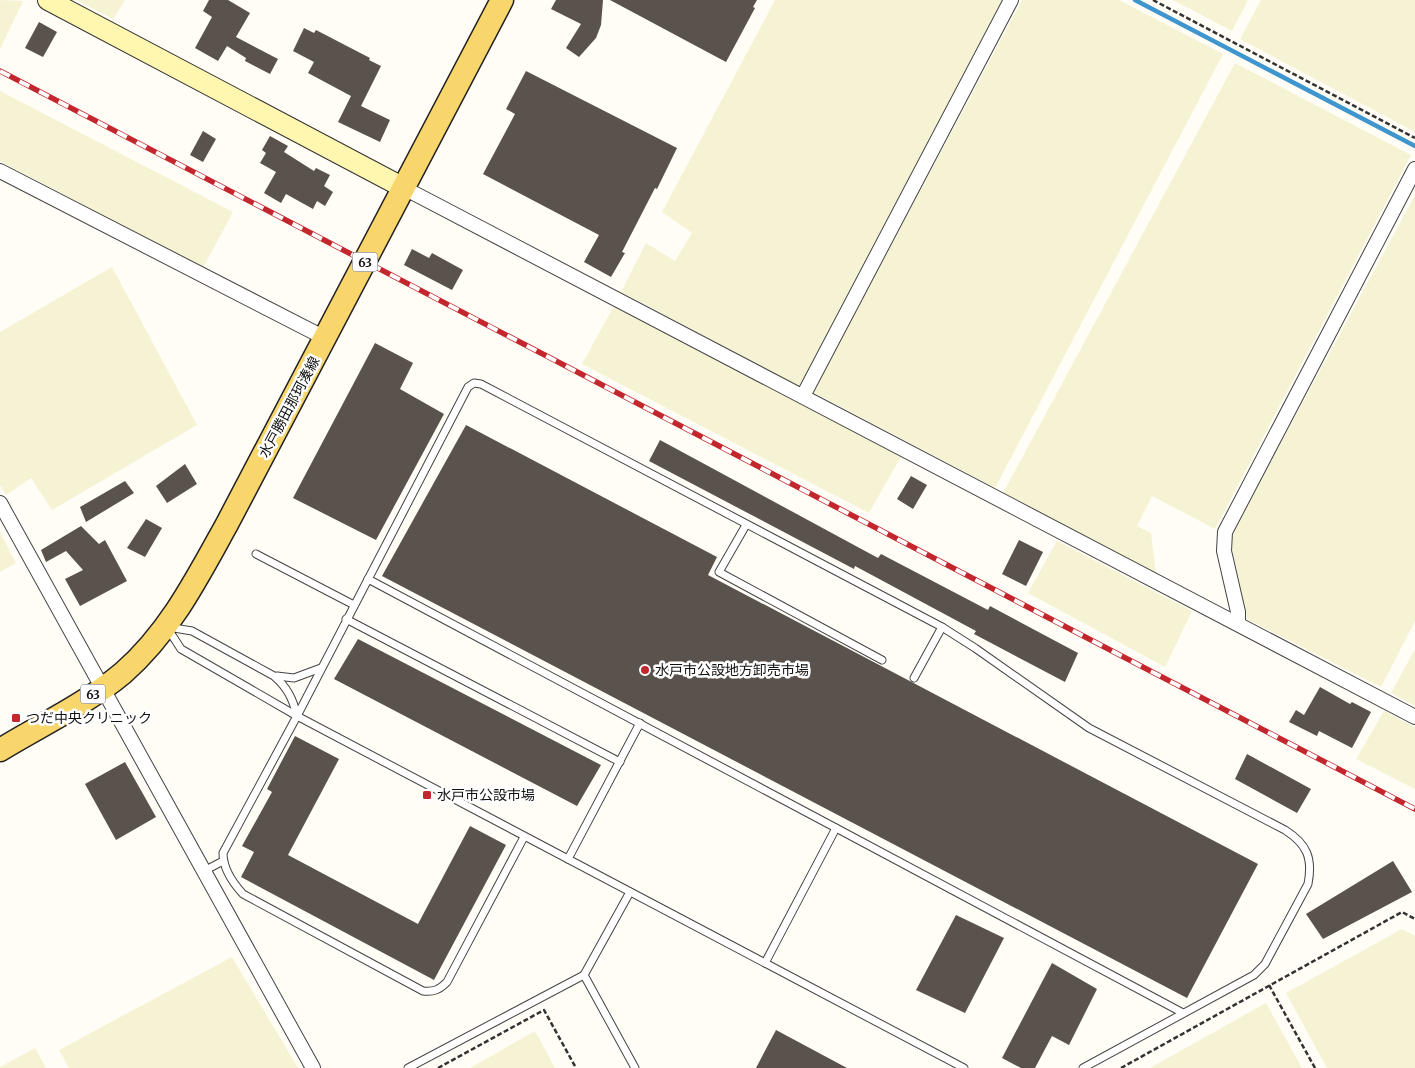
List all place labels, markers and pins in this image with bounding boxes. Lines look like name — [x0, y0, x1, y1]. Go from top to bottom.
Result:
place label: 水戸市公設地方卸売市場 — [655, 661, 809, 679]
marker: 水戸市公設地方卸売市場 — [639, 664, 651, 676]
place label: つだ中央クリニック — [26, 709, 152, 727]
marker: つだ中央クリニック — [10, 712, 22, 724]
place label: 水戸市公設市場 — [437, 786, 535, 804]
marker: 水戸市公設市場 — [421, 789, 433, 801]

